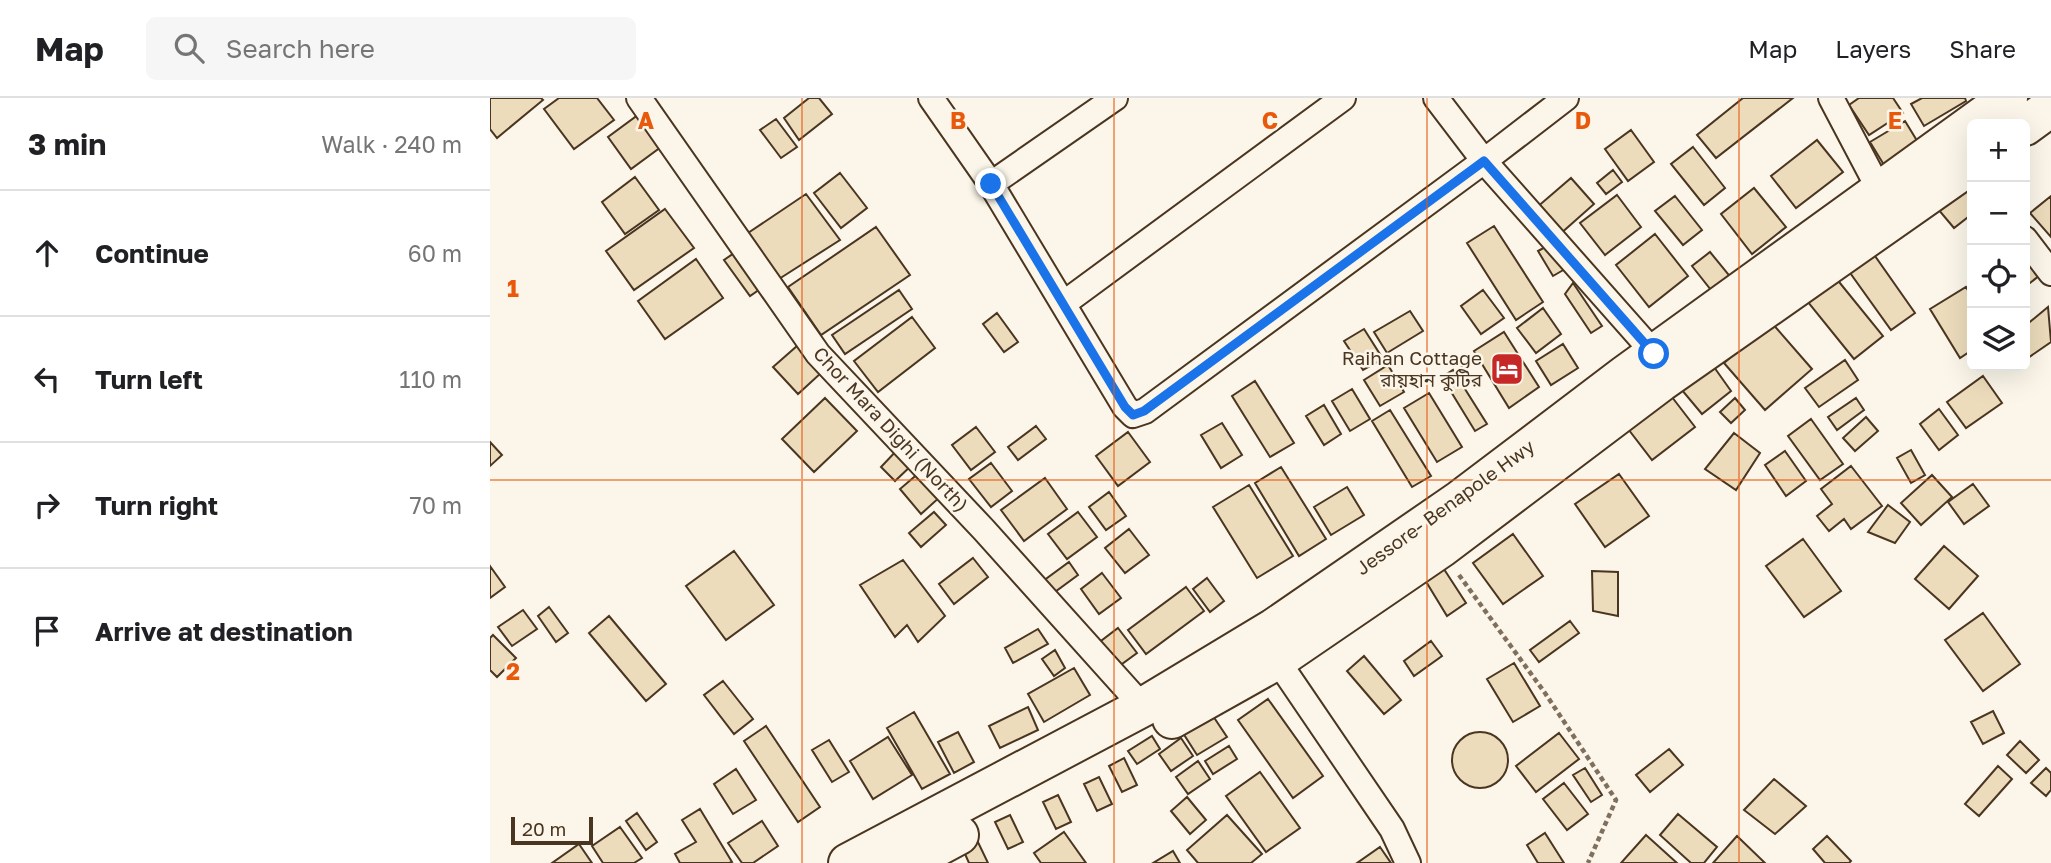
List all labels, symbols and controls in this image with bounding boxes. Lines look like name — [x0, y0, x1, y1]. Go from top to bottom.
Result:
search box — [146, 17, 636, 80]
text: Map — [35, 29, 104, 68]
icon: search — [170, 29, 208, 67]
text: Search here — [226, 33, 375, 64]
text: Map — [1748, 34, 1797, 63]
text: Layers — [1835, 34, 1911, 63]
text: Share — [1949, 34, 2016, 63]
text: A — [638, 106, 655, 134]
text: B — [950, 106, 966, 134]
text: C — [1262, 106, 1278, 134]
text: D — [1575, 106, 1591, 134]
text: E — [1888, 106, 1902, 134]
map controls — [1967, 119, 2030, 371]
button: + — [1967, 119, 2030, 182]
text: 3 min — [28, 126, 106, 162]
text: Walk · 240 m — [321, 130, 462, 158]
route end — [975, 168, 1006, 199]
button: − — [1967, 182, 2030, 245]
icon: ahead — [28, 234, 66, 272]
text: Continue — [95, 238, 209, 269]
text: 60 m — [408, 239, 462, 267]
button: locate — [1967, 245, 2030, 308]
text: 1 — [507, 274, 519, 302]
button: layers — [1967, 308, 2030, 371]
route start — [1638, 338, 1669, 369]
street label: Chor Mara Dighi (North) — [809, 341, 974, 516]
place label: Raihan Cottage রায়হান কুটির — [1342, 346, 1483, 392]
hotel icon: Raihan Cottage রায়হান কুটির — [1488, 350, 1526, 388]
icon: left — [28, 360, 66, 398]
text: Turn left — [95, 364, 203, 395]
text: 110 m — [399, 365, 462, 393]
street label: Jessore- Benapole Hwy — [1351, 434, 1539, 579]
icon: right — [28, 486, 66, 524]
text: Turn right — [95, 490, 218, 521]
text: 70 m — [409, 491, 462, 519]
icon: arrive — [28, 612, 66, 650]
text: Arrive at destination — [95, 616, 353, 647]
text: 2 — [506, 657, 520, 685]
scale bar — [511, 814, 593, 846]
text: 20 m — [522, 817, 566, 840]

